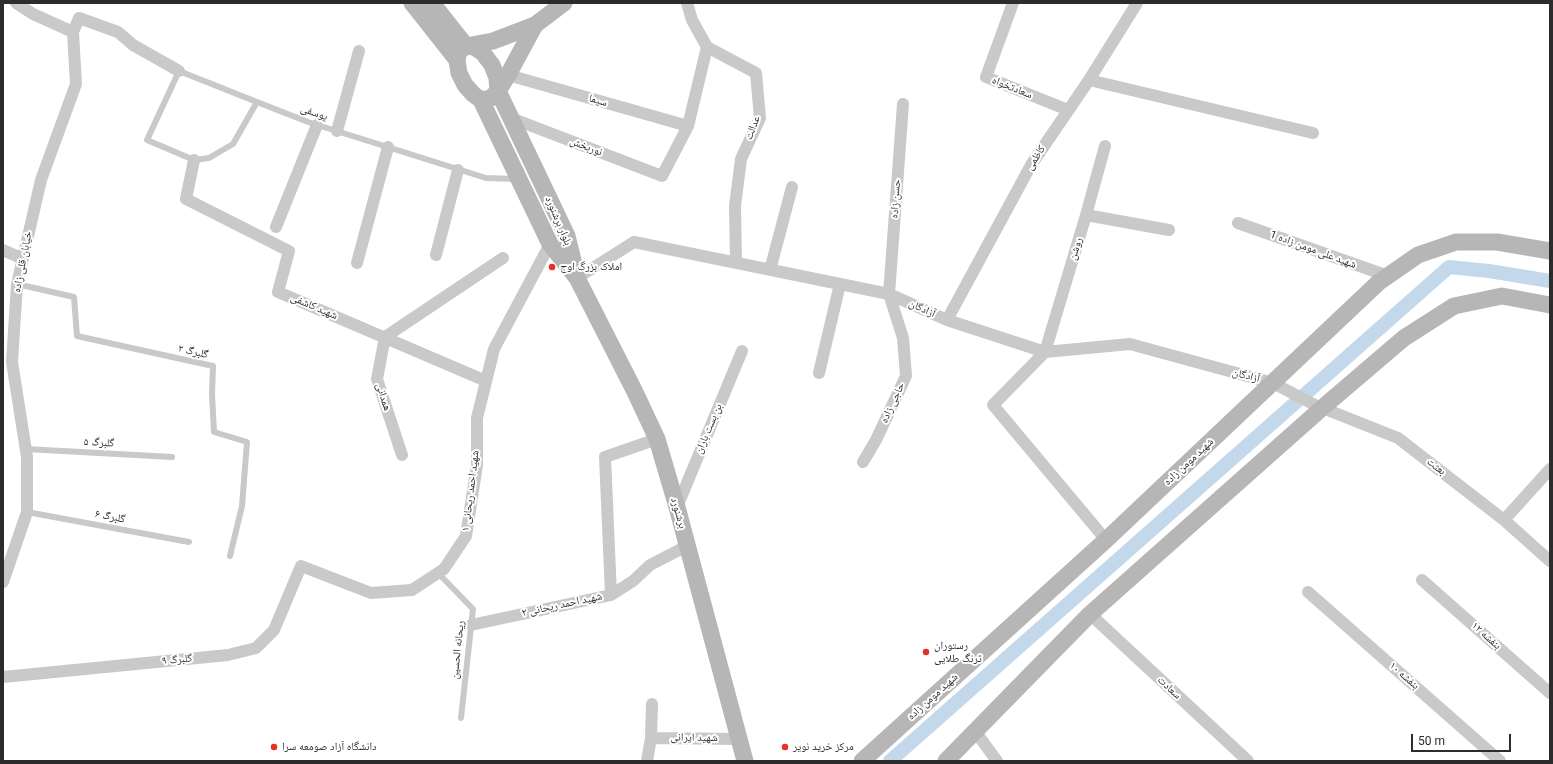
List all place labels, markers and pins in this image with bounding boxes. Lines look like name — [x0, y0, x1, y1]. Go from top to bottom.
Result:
place label: املاک بزرگ اوج — [560, 260, 622, 274]
marker: املاک بزرگ اوج — [547, 262, 557, 272]
place label: رستوران ترنگ طلایی — [934, 639, 982, 665]
marker: رستوران ترنگ طلایی — [921, 647, 931, 657]
place label: دانشگاه آزاد صومعه سرا — [282, 740, 377, 754]
place label: مرکز خرید نویر — [793, 740, 854, 754]
marker: دانشگاه آزاد صومعه سرا — [269, 742, 279, 752]
marker: مرکز خرید نویر — [780, 742, 790, 752]

